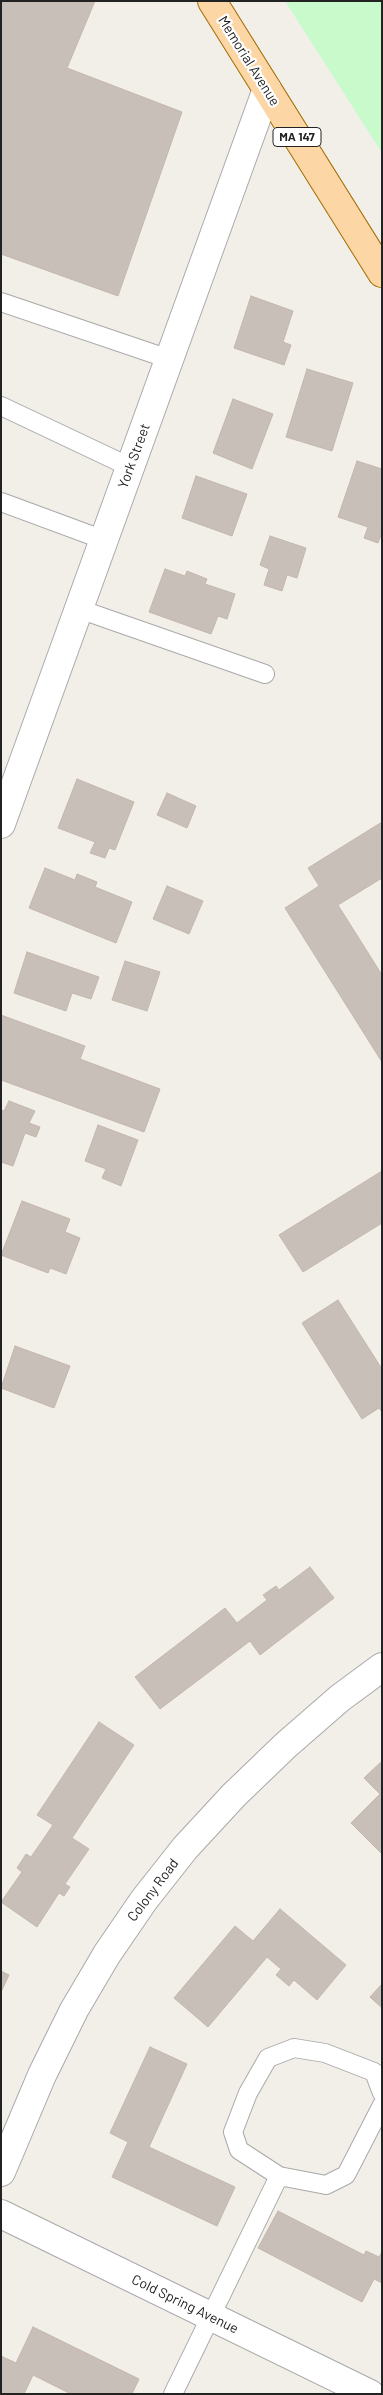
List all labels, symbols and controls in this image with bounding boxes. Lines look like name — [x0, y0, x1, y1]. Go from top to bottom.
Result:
street label: Memorial Avenue — [215, 13, 283, 109]
road number: MA 147 — [273, 128, 321, 146]
street label: York Street — [115, 421, 153, 491]
street label: Colony Road — [124, 1855, 182, 1925]
street label: Cold Spring Avenue — [129, 2271, 241, 2337]

